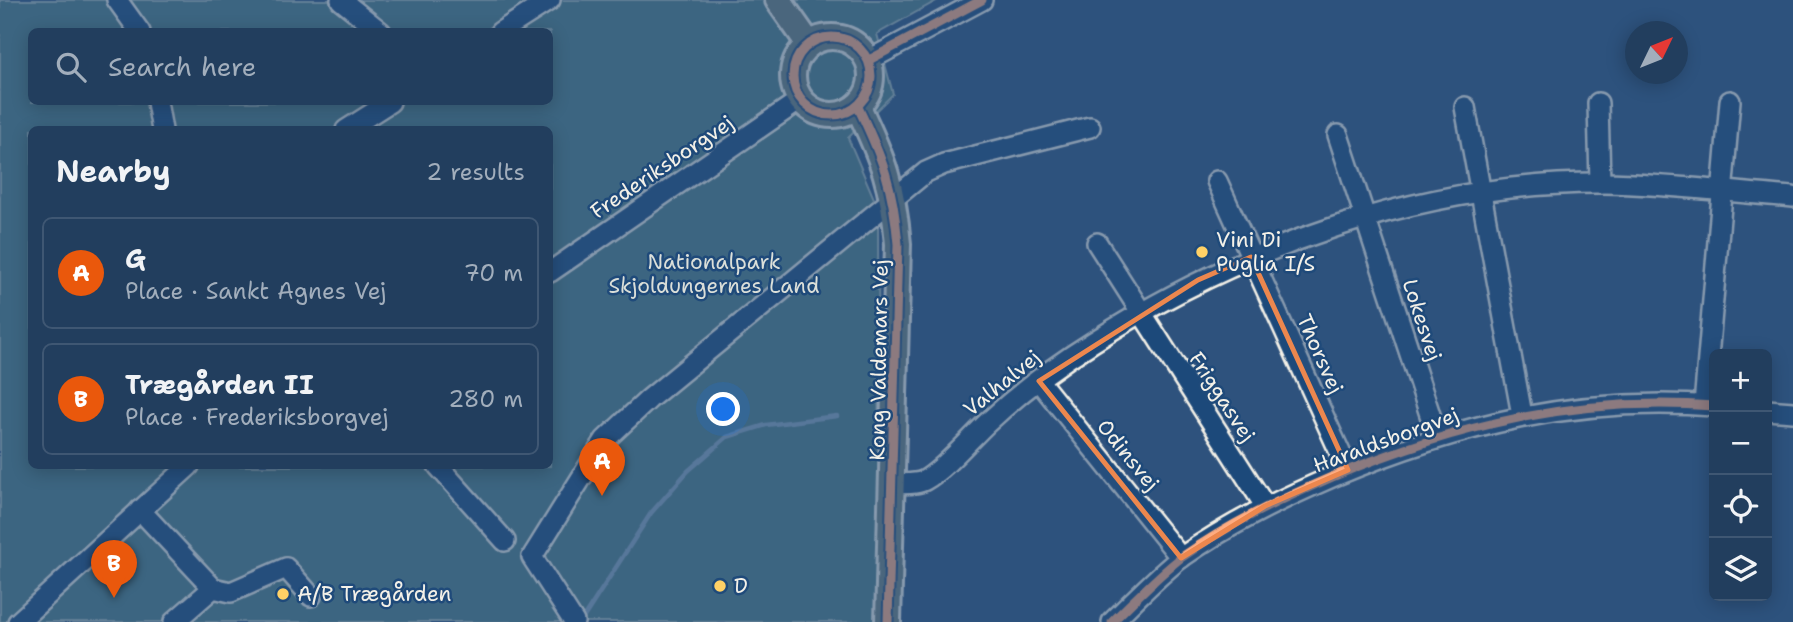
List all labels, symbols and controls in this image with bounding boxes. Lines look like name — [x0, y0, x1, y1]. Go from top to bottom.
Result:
north arrow — [1625, 21, 1688, 84]
search box — [28, 28, 553, 105]
icon: search — [52, 48, 90, 86]
text: Search here — [108, 49, 257, 84]
street label: Frederiksborgvej — [585, 109, 739, 225]
text: Nearby — [56, 151, 171, 192]
text: 2 results — [426, 157, 525, 187]
place label: Vini Di Puglia I/S — [1216, 226, 1315, 278]
text: G — [125, 241, 146, 276]
marker: Vini Di Puglia I/S — [1194, 244, 1210, 260]
park label: Nationalpark Skjoldungernes Land — [608, 248, 820, 300]
text: A — [72, 258, 90, 288]
text: 70 m — [464, 258, 523, 288]
street label: Kong Valdemars Vej — [863, 259, 895, 461]
text: Place · Sankt Agnes Vej — [125, 276, 386, 306]
street label: Lokesvej — [1396, 276, 1448, 364]
street label: Thorsvej — [1290, 310, 1350, 398]
street label: Valhalvej — [958, 343, 1046, 423]
street label: Friggasvej — [1182, 346, 1262, 448]
map controls — [1709, 349, 1772, 601]
button: + — [1709, 349, 1772, 412]
text: Trægården II — [125, 367, 314, 402]
text: B — [74, 384, 88, 414]
text: 280 m — [448, 384, 523, 414]
your location — [706, 392, 740, 426]
street label: Haraldsborgvej — [1309, 401, 1463, 479]
text: Place · Frederiksborgvej — [125, 402, 389, 432]
button: − — [1709, 412, 1772, 475]
street label: Odinsvej — [1090, 413, 1166, 497]
pin: A — [579, 438, 625, 496]
button: locate — [1709, 475, 1772, 538]
button: layers — [1709, 538, 1772, 601]
pin: B — [91, 540, 137, 598]
place label: D — [734, 572, 748, 600]
marker: D — [712, 578, 728, 594]
place label: A/B Trægården — [297, 580, 452, 608]
marker: A/B Trægården — [275, 586, 291, 602]

